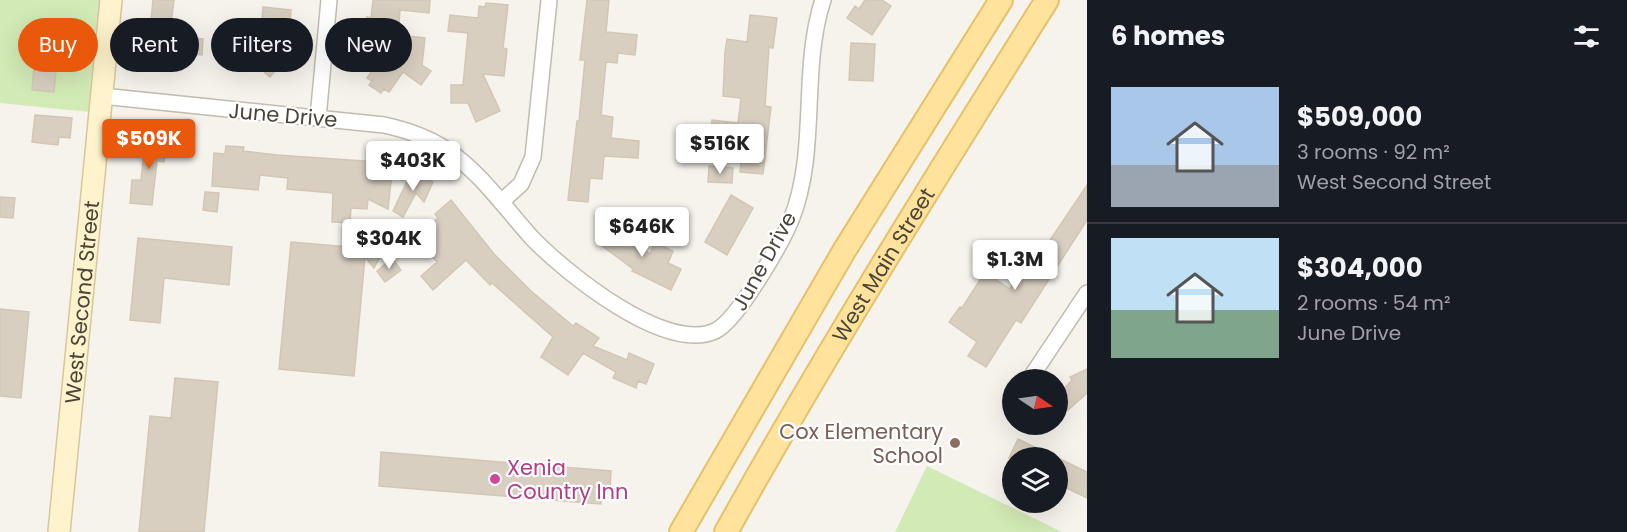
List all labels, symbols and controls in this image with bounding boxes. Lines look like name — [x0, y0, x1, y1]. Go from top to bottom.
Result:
chip: Buy — [18, 18, 98, 72]
chip: Rent — [110, 18, 199, 72]
chip: Filters — [211, 18, 313, 72]
chip: New — [325, 18, 412, 72]
text: 6 homes — [1111, 18, 1225, 54]
icon: filters — [1570, 20, 1603, 53]
street label: June Drive — [227, 96, 339, 134]
text: $509,000 — [1297, 99, 1422, 135]
icon: home — [1159, 111, 1231, 183]
pin: $509K — [107, 119, 191, 170]
text: $509K — [116, 124, 182, 152]
pin: $516K — [678, 124, 762, 175]
text: $516K — [690, 129, 750, 157]
text: 3 rooms · 92 m² — [1297, 138, 1450, 166]
pin: $403K — [371, 141, 455, 192]
text: $403K — [380, 146, 446, 174]
text: West Second Street — [1297, 168, 1491, 196]
street label: West Main Street — [825, 182, 941, 347]
street label: West Second Street — [57, 199, 106, 405]
street label: June Drive — [725, 206, 803, 316]
pin: $646K — [600, 207, 684, 258]
text: $646K — [609, 212, 675, 240]
pin: $304K — [347, 219, 431, 270]
text: $304K — [356, 224, 422, 252]
pin: $1.3M — [973, 240, 1057, 291]
text: $1.3M — [987, 245, 1043, 273]
text: $304,000 — [1297, 250, 1423, 286]
icon: home — [1159, 262, 1231, 334]
text: 2 rooms · 54 m² — [1297, 289, 1451, 317]
text: June Drive — [1297, 319, 1401, 347]
north arrow — [1002, 369, 1068, 435]
map controls — [1002, 369, 1068, 513]
place label: Cox Elementary School — [779, 417, 943, 470]
marker: Cox Elementary School — [948, 436, 962, 450]
button: layers — [1002, 447, 1068, 513]
place label: Xenia Country Inn — [507, 453, 629, 506]
marker: Xenia Country Inn — [488, 472, 502, 486]

